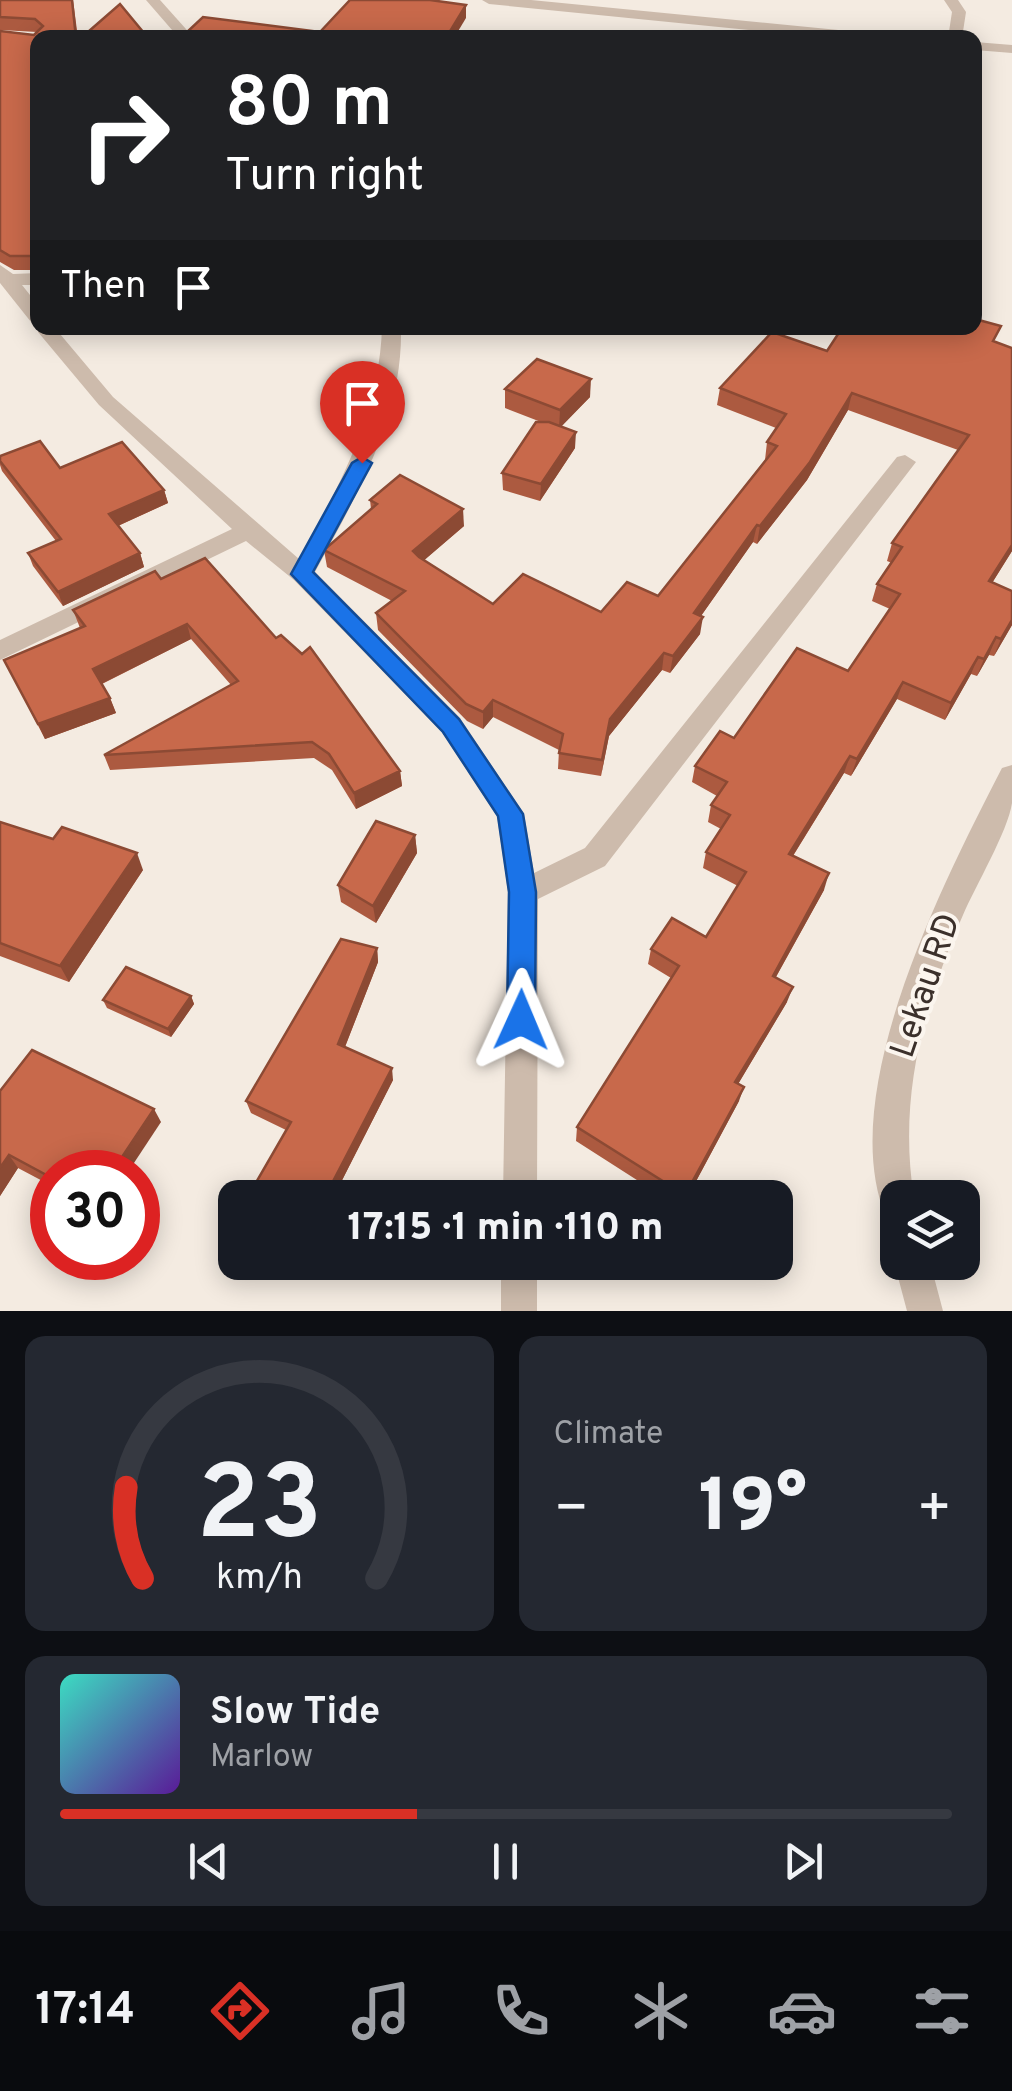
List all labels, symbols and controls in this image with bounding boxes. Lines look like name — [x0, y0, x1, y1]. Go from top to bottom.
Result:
text: 80 m — [225, 62, 393, 151]
icon: right — [60, 70, 190, 200]
text: Turn right — [225, 149, 424, 206]
icon: arrive — [166, 260, 221, 315]
text: Then — [60, 263, 146, 312]
pin — [320, 361, 405, 464]
icon: arrive — [335, 376, 390, 431]
street label: Lekau RD — [882, 908, 972, 1064]
position arrow — [469, 968, 573, 1072]
speed limit sign: 30 — [30, 1150, 160, 1280]
map controls — [880, 1180, 980, 1280]
button: layers — [880, 1180, 980, 1280]
text: 17:15 · 1 min · 110 m — [348, 1205, 663, 1254]
text: Climate — [554, 1415, 663, 1455]
text: 23 — [196, 1444, 322, 1576]
text: 19° — [698, 1463, 807, 1558]
text: − — [554, 1476, 589, 1546]
text: + — [917, 1476, 952, 1546]
text: km/h — [216, 1556, 303, 1602]
text: Slow Tide — [210, 1689, 380, 1738]
text: Marlow — [210, 1738, 313, 1778]
icon: previous — [181, 1834, 236, 1889]
icon: pause — [478, 1834, 533, 1889]
icon: next — [776, 1834, 831, 1889]
icon: directions — [205, 1976, 275, 2046]
icon: music — [346, 1976, 416, 2046]
icon: phone — [486, 1976, 556, 2046]
icon: climate — [626, 1976, 696, 2046]
icon: car — [767, 1976, 837, 2046]
icon: filters — [907, 1976, 977, 2046]
text: 17:14 — [35, 1983, 135, 2040]

